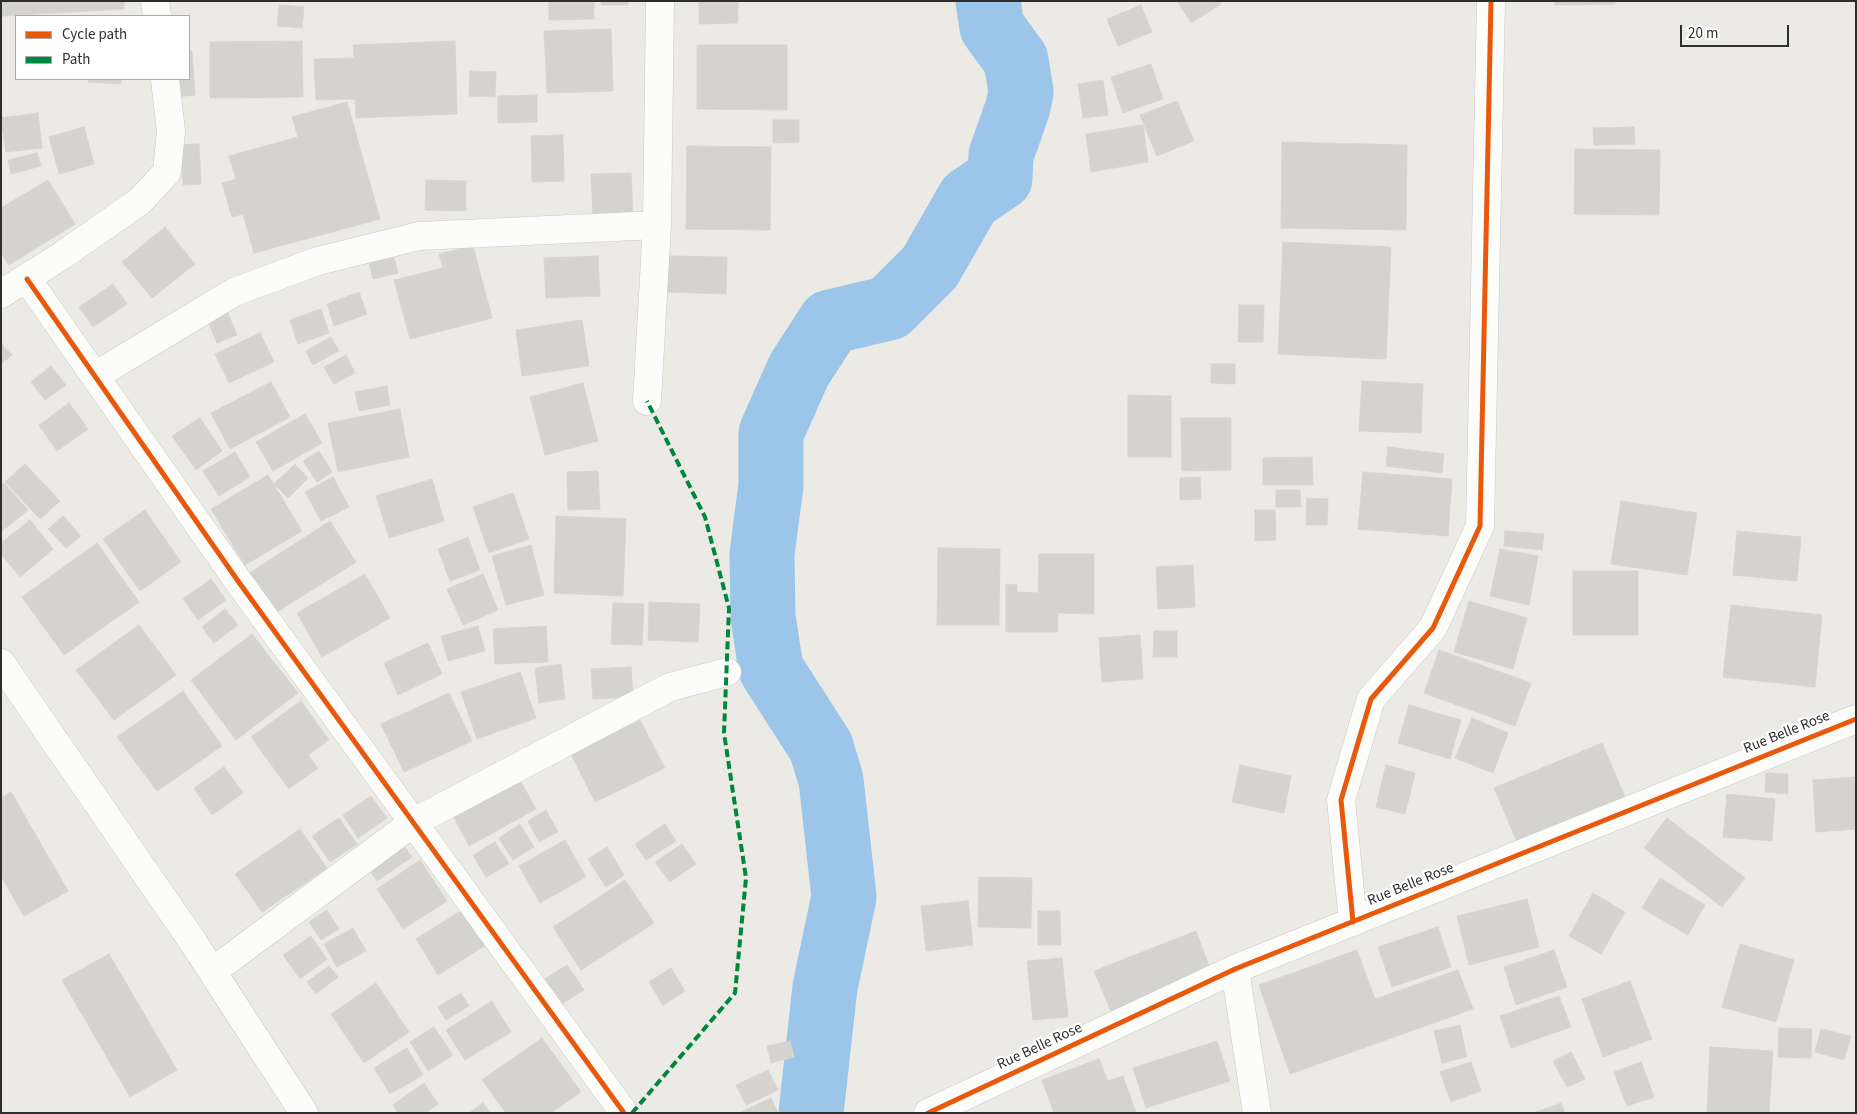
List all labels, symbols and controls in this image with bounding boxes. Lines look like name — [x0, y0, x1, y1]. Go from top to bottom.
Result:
legend — [15, 15, 190, 80]
scale bar — [1682, 15, 1791, 47]
text: 20 m — [1688, 23, 1718, 44]
text: Cycle path — [62, 24, 127, 45]
text: Path — [62, 49, 90, 70]
street label: Rue Belle Rose — [1741, 707, 1833, 759]
street label: Rue Belle Rose — [1365, 859, 1457, 911]
street label: Rue Belle Rose — [995, 1019, 1085, 1075]

